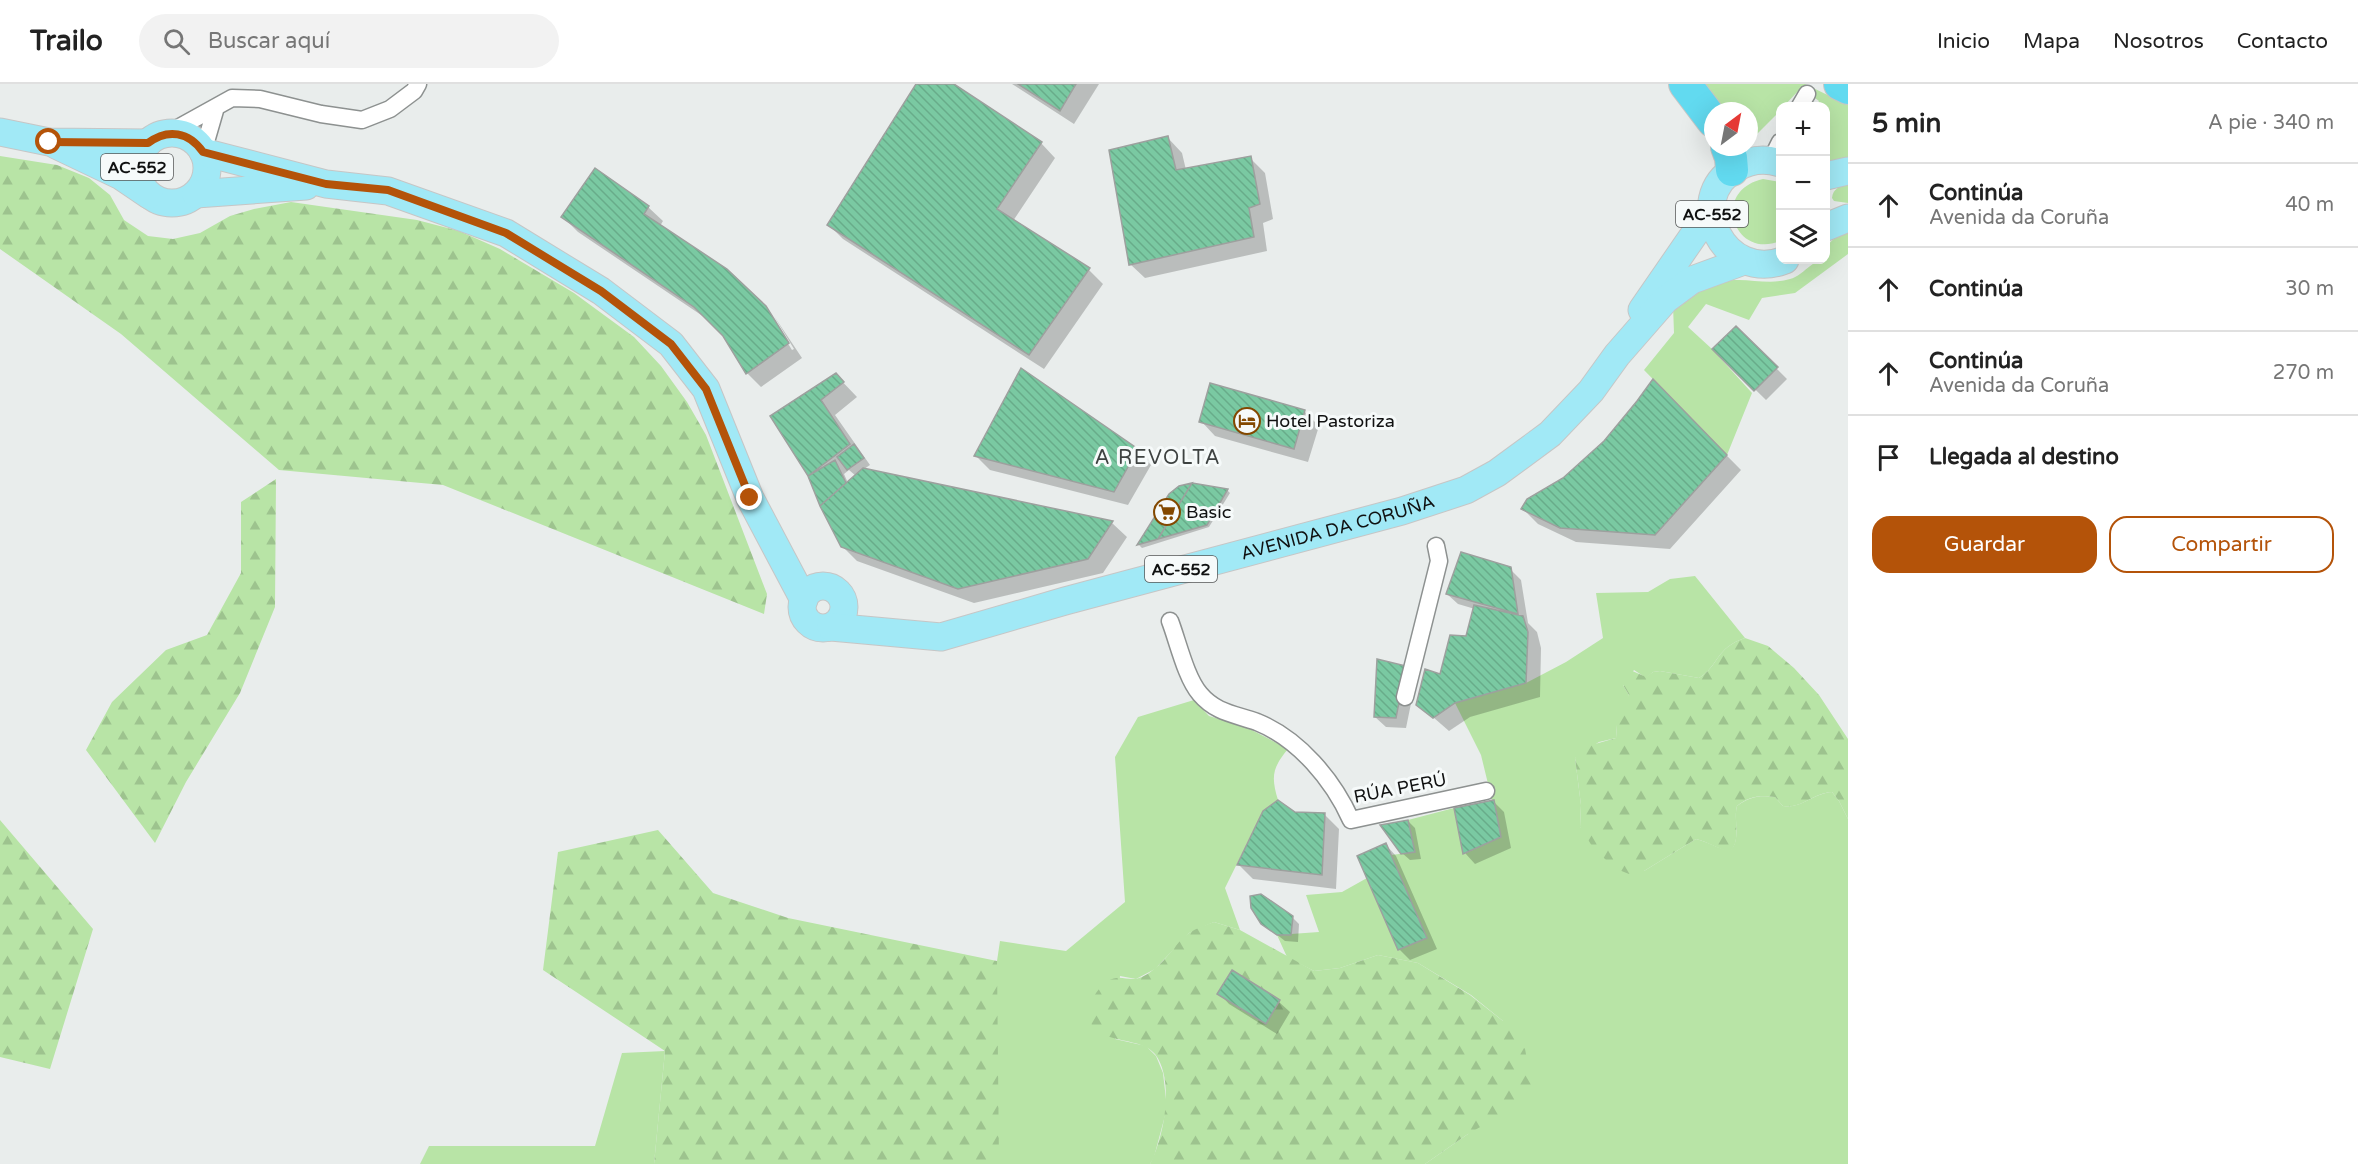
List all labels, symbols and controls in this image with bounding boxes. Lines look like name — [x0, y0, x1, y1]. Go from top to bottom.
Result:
search box — [139, 14, 559, 68]
text: Trailo — [30, 24, 103, 58]
icon: search — [160, 25, 193, 58]
text: Buscar aquí — [208, 28, 330, 54]
text: Inicio — [1937, 29, 1990, 54]
text: Mapa — [2023, 29, 2080, 54]
text: Nosotros — [2113, 29, 2204, 54]
text: Contacto — [2237, 29, 2328, 54]
north arrow — [1704, 102, 1758, 156]
map controls — [1776, 102, 1830, 264]
button: + — [1776, 102, 1830, 156]
text: 5 min — [1872, 108, 1941, 139]
text: A pie · 340 m — [2208, 111, 2334, 135]
route start — [35, 128, 61, 154]
road number: AC-552 — [101, 154, 173, 180]
button: − — [1776, 156, 1830, 210]
text: Continúa — [1929, 180, 2023, 206]
icon: ahead — [1872, 189, 1905, 222]
text: 40 m — [2285, 193, 2334, 217]
road number: AC-552 — [1676, 201, 1748, 227]
text: Avenida da Coruña — [1929, 206, 2109, 230]
button: layers — [1776, 210, 1830, 264]
icon: ahead — [1872, 273, 1905, 306]
text: Continúa — [1929, 276, 2023, 302]
text: 30 m — [2285, 277, 2334, 301]
text: Continúa — [1929, 348, 2023, 374]
icon: ahead — [1872, 357, 1905, 390]
text: 270 m — [2273, 361, 2334, 385]
text: Avenida da Coruña — [1929, 374, 2109, 398]
hotel icon: Hotel Pastoriza — [1232, 406, 1262, 436]
place label: Hotel Pastoriza — [1266, 410, 1395, 432]
icon: arrive — [1872, 441, 1905, 474]
text: Llegada al destino — [1929, 444, 2119, 470]
district label: A REVOLTA — [1095, 446, 1221, 470]
route end — [736, 484, 762, 510]
street label: AVENIDA DA CORUÑA — [1238, 490, 1437, 565]
supermarket icon: Basic — [1152, 497, 1182, 527]
place label: Basic — [1186, 501, 1231, 523]
button: Guardar — [1872, 516, 2097, 573]
button: Compartir — [2109, 516, 2334, 573]
road number: AC-552 — [1145, 556, 1217, 582]
street label: RÚA PERÚ — [1352, 768, 1448, 808]

